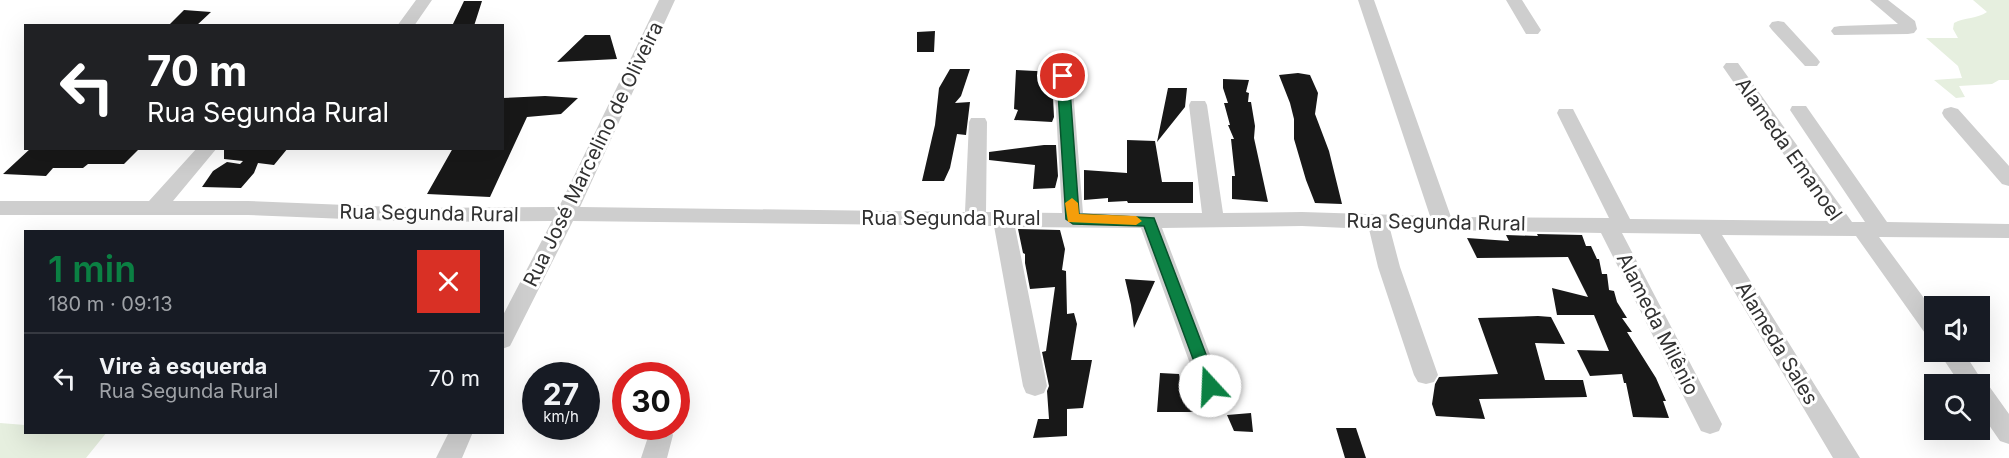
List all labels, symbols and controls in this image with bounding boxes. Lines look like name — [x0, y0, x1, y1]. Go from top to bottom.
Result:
street label: Rua José Marcelino de Oliveira — [518, 17, 668, 291]
text: 70 m — [147, 45, 247, 96]
icon: left — [48, 48, 126, 126]
pin — [1037, 50, 1088, 101]
icon: arrive — [1046, 59, 1079, 92]
street label: Alameda Emanoel — [1731, 73, 1847, 225]
text: Rua Segunda Rural — [147, 96, 389, 129]
street label: Rua Segunda Rural — [339, 199, 519, 227]
street label: Rua Segunda Rural — [861, 206, 1041, 230]
street label: Rua Segunda Rural — [1346, 208, 1526, 236]
text: 1 min — [48, 247, 136, 291]
street label: Alameda Milênio — [1612, 249, 1704, 399]
button: close — [417, 250, 480, 313]
street label: Alameda Sales — [1731, 277, 1823, 409]
text: 180 m · 09:13 — [48, 292, 173, 316]
map controls — [1924, 296, 1990, 440]
button: sound — [1924, 296, 1990, 362]
text: Vire à esquerda — [99, 353, 267, 379]
position arrow — [1178, 354, 1242, 418]
icon: left — [48, 362, 81, 395]
speed limit sign: 30 — [612, 362, 690, 440]
text: 70 m — [429, 365, 480, 391]
button: search — [1924, 374, 1990, 440]
text: 27 — [543, 376, 579, 412]
text: Rua Segunda Rural — [99, 379, 278, 403]
text: km/h — [543, 407, 579, 426]

